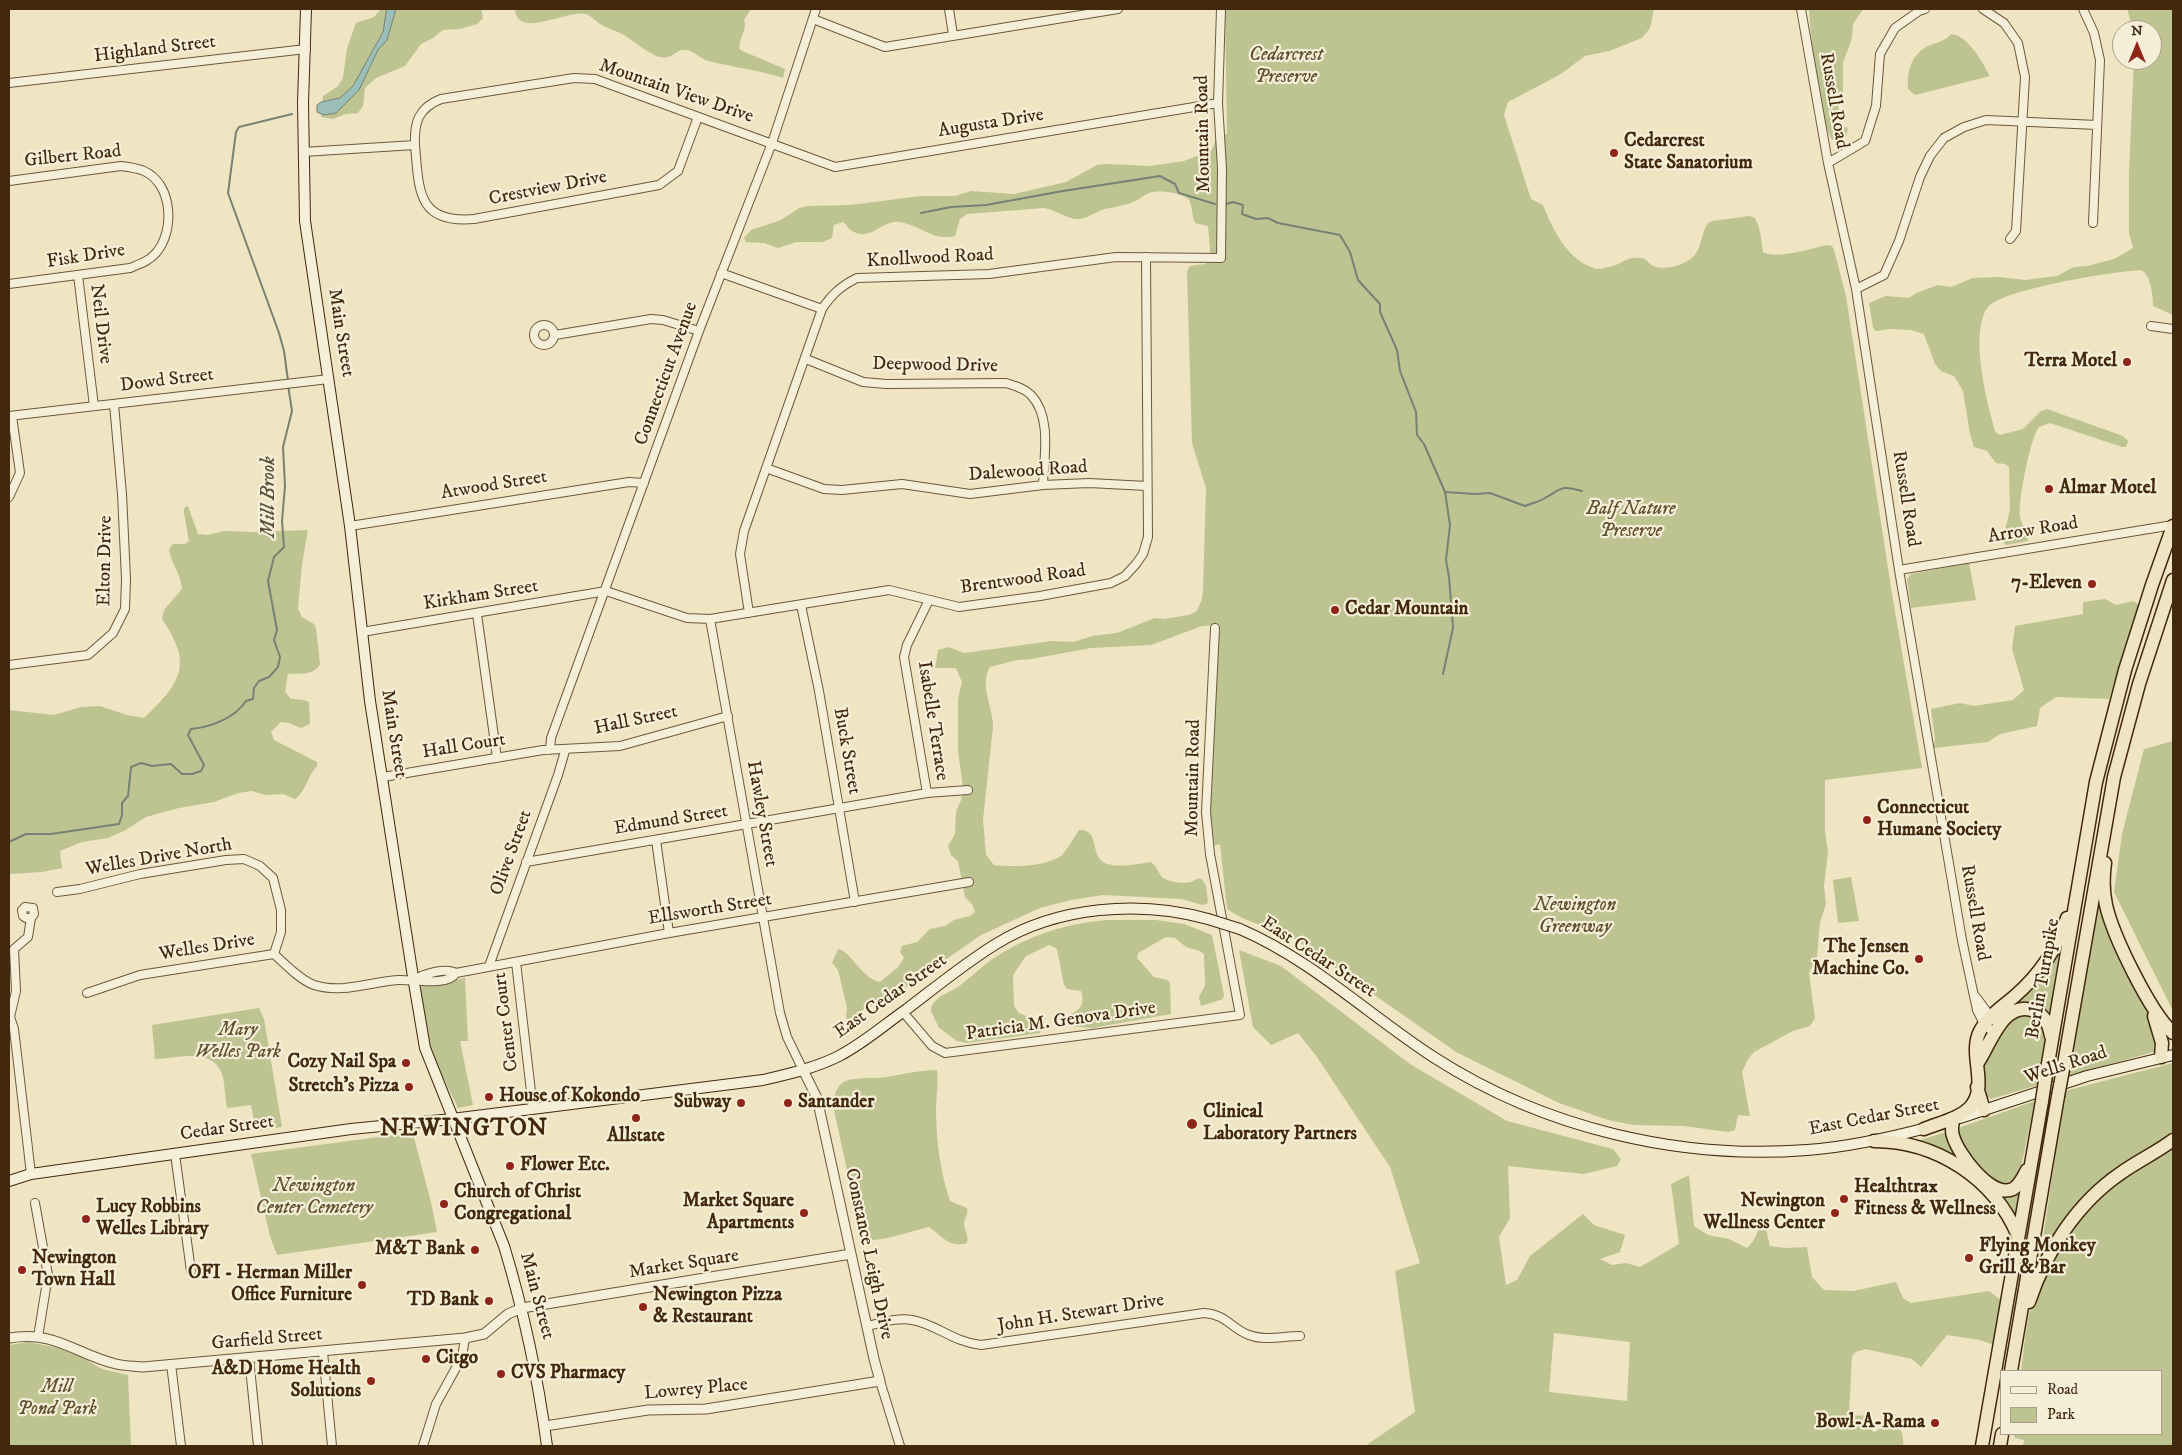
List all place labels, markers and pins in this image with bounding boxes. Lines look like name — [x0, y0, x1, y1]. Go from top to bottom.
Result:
place label: Cedarcrest State Sanatorium — [1624, 131, 1753, 175]
marker: Cedarcrest State Sanatorium — [1608, 147, 1620, 159]
place label: Terra Motel — [2024, 351, 2117, 373]
marker: Terra Motel — [2121, 356, 2133, 368]
place label: Almar Motel — [2059, 478, 2156, 500]
marker: Almar Motel — [2043, 483, 2055, 495]
place label: 7-Eleven — [2011, 573, 2082, 595]
marker: 7-Eleven — [2086, 578, 2098, 590]
place label: Cedar Mountain — [1345, 599, 1469, 621]
marker: Cedar Mountain — [1329, 604, 1341, 616]
place label: Connecticut Humane Society — [1877, 798, 2001, 842]
marker: Connecticut Humane Society — [1861, 814, 1873, 826]
place label: The Jensen Machine Co. — [1812, 937, 1909, 981]
marker: The Jensen Machine Co. — [1913, 953, 1925, 965]
place label: Cozy Nail Spa — [287, 1052, 396, 1074]
marker: Cozy Nail Spa — [400, 1057, 412, 1069]
place label: Stretch's Pizza — [288, 1076, 399, 1098]
marker: Stretch's Pizza — [403, 1081, 415, 1093]
place label: House of Kokondo — [499, 1086, 640, 1108]
marker: House of Kokondo — [483, 1091, 495, 1103]
place label: Subway — [674, 1092, 731, 1114]
place label: Santander — [798, 1092, 874, 1114]
marker: Subway — [735, 1097, 747, 1109]
marker: Santander — [782, 1097, 794, 1109]
place label: Clinical Laboratory Partners — [1203, 1102, 1357, 1146]
marker: Allstate — [630, 1112, 642, 1124]
marker: Clinical Laboratory Partners — [1185, 1117, 1199, 1131]
place label: Allstate — [607, 1126, 665, 1148]
place label: Flower Etc. — [520, 1155, 610, 1177]
marker: Flower Etc. — [504, 1160, 516, 1172]
place label: Healthtrax Fitness & Wellness — [1854, 1177, 1996, 1221]
place label: Church of Christ Congregational — [454, 1182, 581, 1226]
place label: Market Square Apartments — [683, 1191, 794, 1235]
place label: Newington Wellness Center — [1703, 1191, 1825, 1235]
marker: Healthtrax Fitness & Wellness — [1838, 1193, 1850, 1205]
place label: Lucy Robbins Welles Library — [96, 1197, 209, 1241]
marker: Church of Christ Congregational — [438, 1198, 450, 1210]
marker: Market Square Apartments — [798, 1207, 810, 1219]
marker: Newington Wellness Center — [1829, 1207, 1841, 1219]
marker: Lucy Robbins Welles Library — [80, 1213, 92, 1225]
place label: Flying Monkey Grill & Bar — [1979, 1236, 2096, 1280]
place label: M&T Bank — [375, 1239, 465, 1261]
marker: M&T Bank — [469, 1244, 481, 1256]
place label: Newington Town Hall — [32, 1248, 117, 1292]
marker: Flying Monkey Grill & Bar — [1963, 1252, 1975, 1264]
place label: OFI - Herman Miller Office Furniture — [188, 1263, 352, 1307]
marker: Newington Town Hall — [16, 1264, 28, 1276]
marker: OFI - Herman Miller Office Furniture — [356, 1279, 368, 1291]
place label: Newington Pizza & Restaurant — [653, 1285, 782, 1329]
place label: TD Bank — [407, 1290, 479, 1312]
marker: TD Bank — [483, 1295, 495, 1307]
marker: Newington Pizza & Restaurant — [637, 1301, 649, 1313]
place label: Citgo — [436, 1348, 478, 1370]
marker: Citgo — [420, 1353, 432, 1365]
place label: A&D Home Health Solutions — [212, 1359, 361, 1403]
place label: CVS Pharmacy — [511, 1363, 625, 1385]
marker: CVS Pharmacy — [495, 1368, 507, 1380]
marker: A&D Home Health Solutions — [365, 1375, 377, 1387]
place label: Bowl-A-Rama — [1816, 1412, 1925, 1434]
marker: Bowl-A-Rama — [1929, 1417, 1941, 1429]

